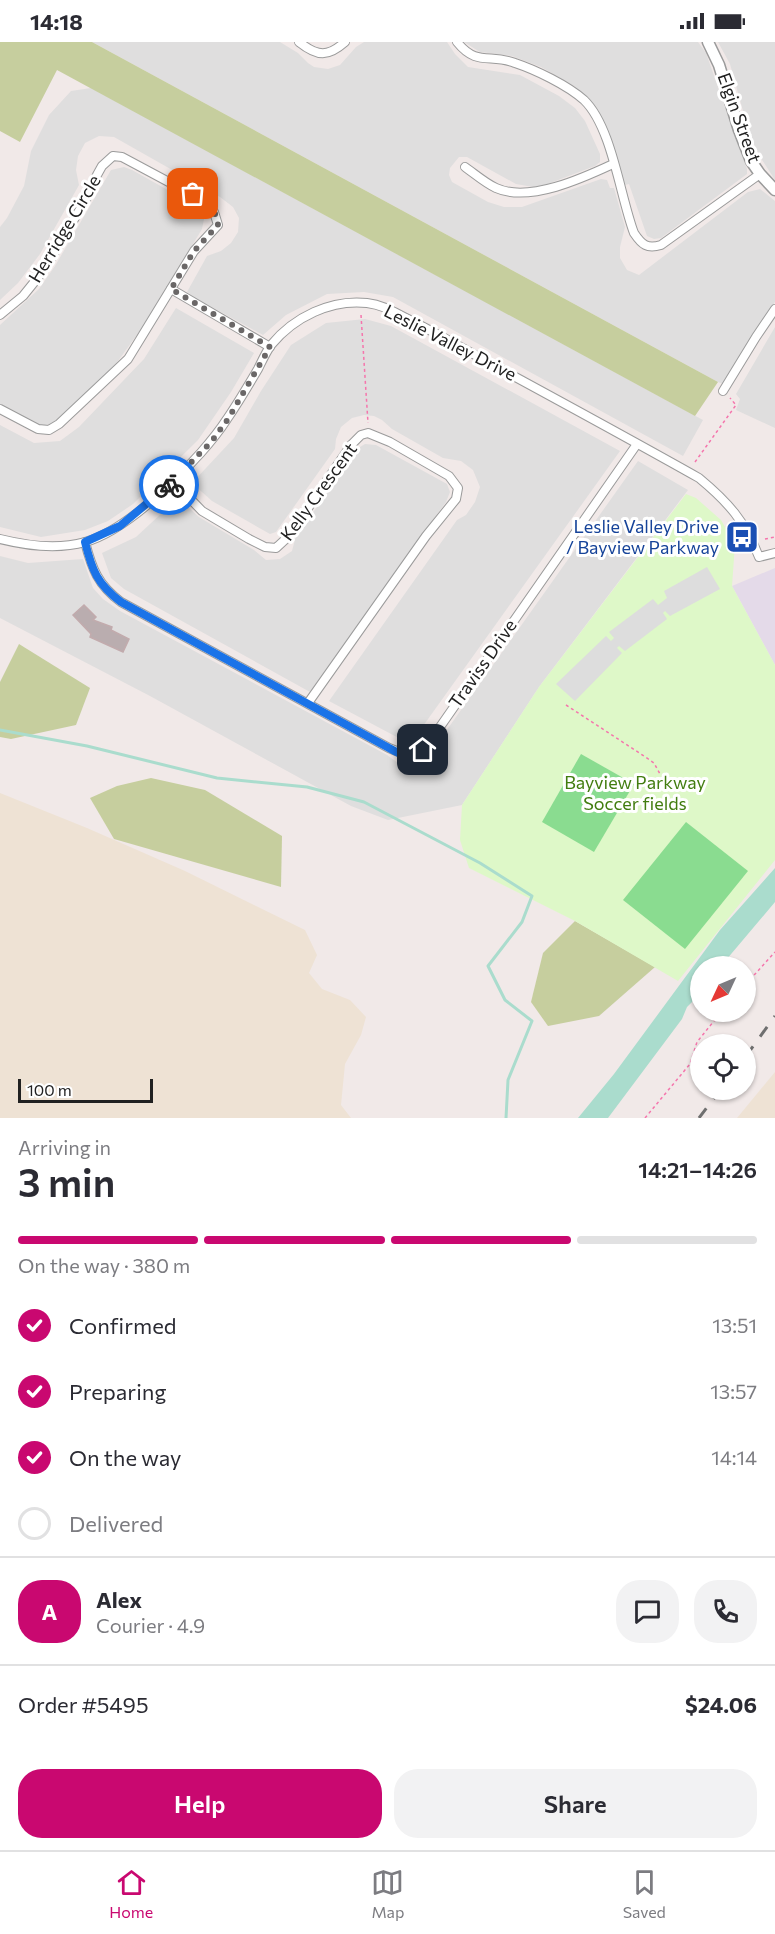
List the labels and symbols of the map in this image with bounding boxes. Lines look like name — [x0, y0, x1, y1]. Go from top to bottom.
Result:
street label: Elgin Street — [713, 70, 766, 166]
pin — [167, 168, 218, 219]
street label: Herridge Circle — [23, 171, 105, 286]
street label: Leslie Valley Drive — [381, 299, 520, 385]
street label: Kelly Crescent — [275, 438, 361, 545]
courier — [139, 455, 199, 515]
place label: Leslie Valley Drive / Bayview Parkway — [566, 515, 719, 558]
bus stop icon: Leslie Valley Drive / Bayview Parkway — [724, 519, 760, 555]
street label: Traviss Drive — [444, 615, 521, 712]
pin — [397, 724, 448, 775]
park label: Bayview Parkway Soccer fields — [564, 771, 706, 814]
north arrow — [690, 956, 756, 1022]
scale bar — [18, 1076, 153, 1104]

